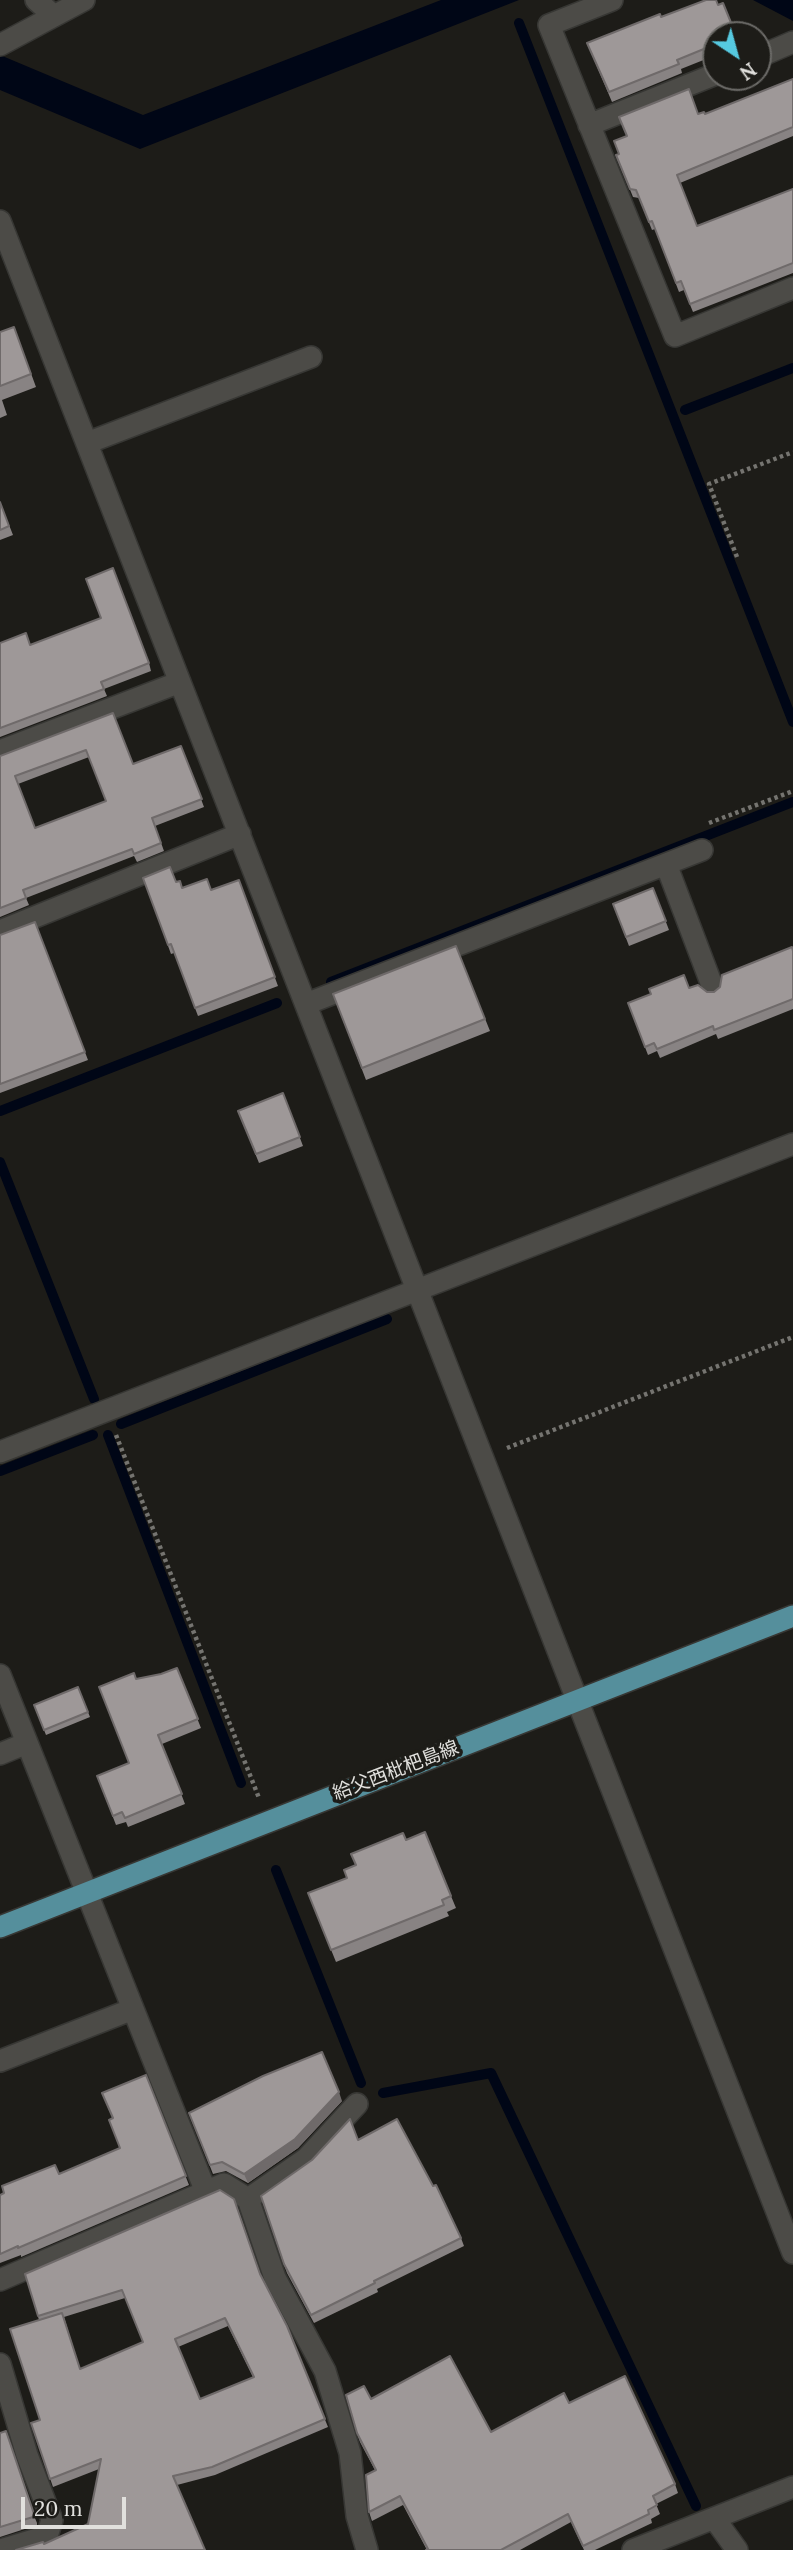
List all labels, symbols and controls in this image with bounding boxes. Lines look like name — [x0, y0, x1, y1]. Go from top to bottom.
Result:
north arrow — [702, 21, 772, 91]
text: N — [735, 57, 761, 85]
street label: 給父西枇杷島線 — [330, 1737, 462, 1805]
scale bar — [24, 2484, 130, 2528]
text: 20 m — [34, 2495, 83, 2522]

